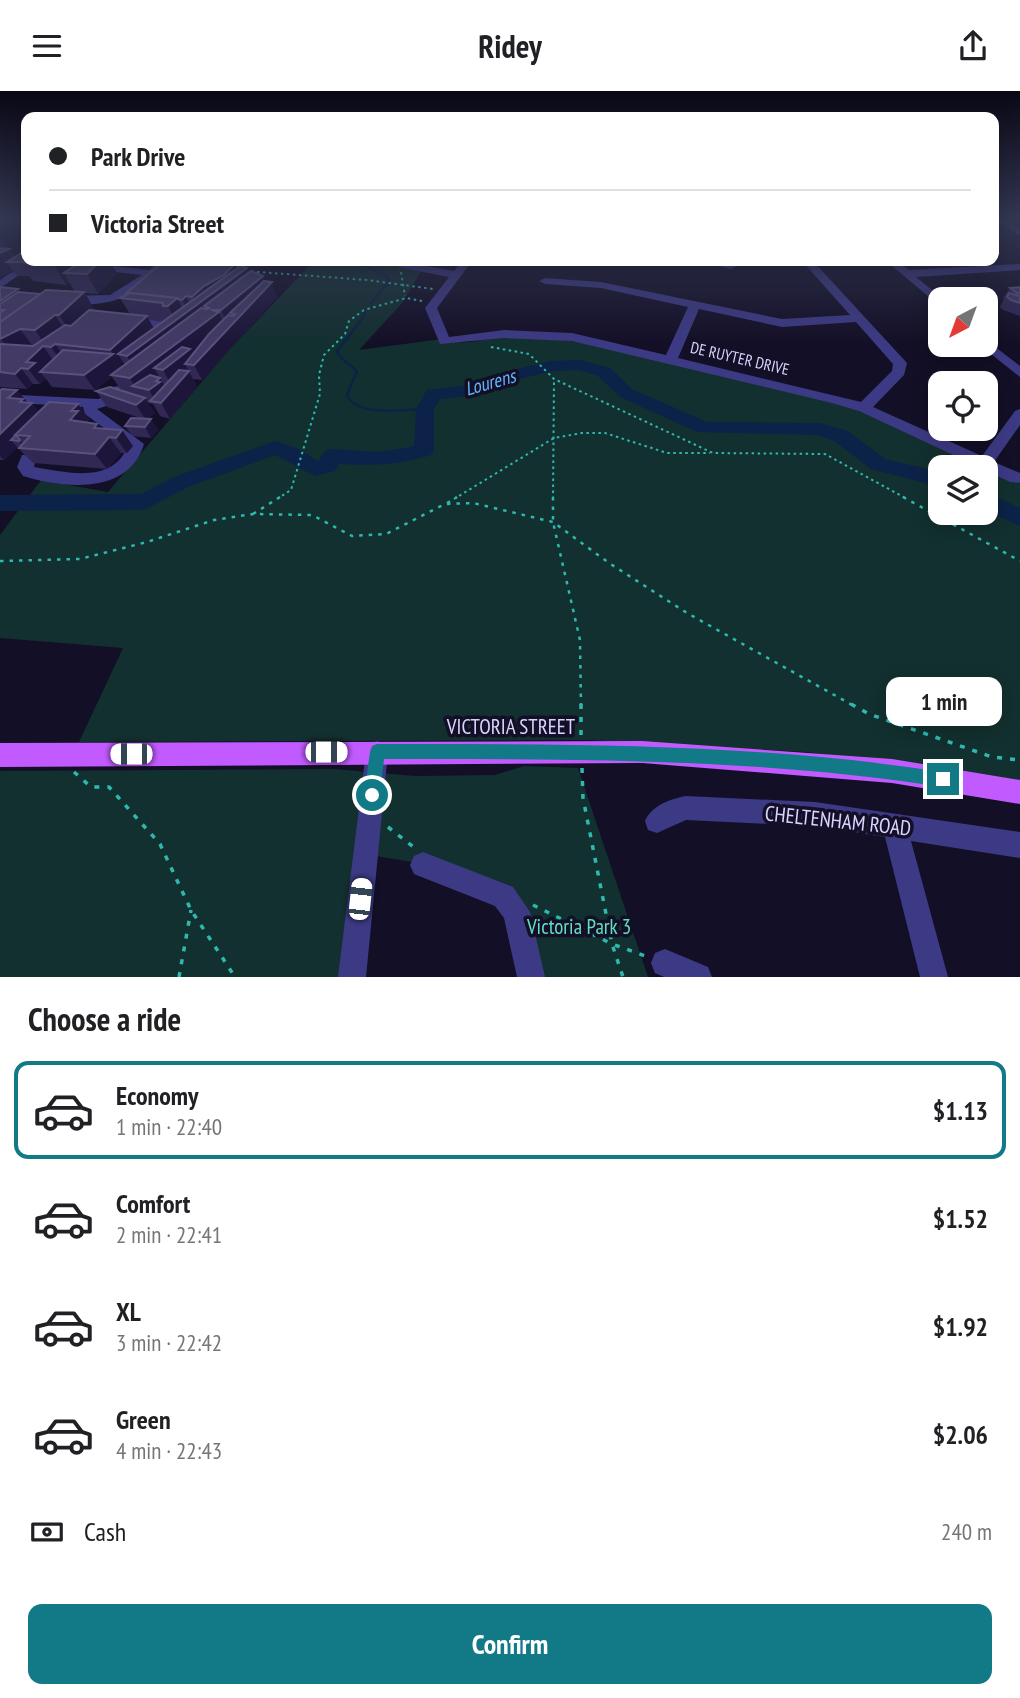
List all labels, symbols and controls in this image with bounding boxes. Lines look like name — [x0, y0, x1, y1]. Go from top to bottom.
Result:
text: Ridey — [478, 25, 542, 67]
icon: menu — [28, 27, 66, 65]
icon: share — [954, 27, 992, 65]
text: Park Drive — [91, 140, 185, 173]
text: Victoria Street — [91, 207, 224, 240]
north arrow — [928, 287, 998, 357]
map controls — [928, 287, 998, 525]
street label: DE RUYTER DRIVE — [689, 337, 791, 379]
water label: Lourens — [462, 363, 519, 401]
button: locate — [928, 371, 998, 441]
button: layers — [928, 455, 998, 525]
callout: 1 min — [885, 677, 1001, 727]
text: 1 min — [921, 687, 967, 716]
street label: VICTORIA STREET — [446, 713, 576, 740]
car — [306, 742, 348, 763]
car — [111, 744, 153, 765]
route end — [927, 763, 959, 795]
route start — [356, 779, 388, 811]
street label: CHELTENHAM ROAD — [764, 799, 912, 842]
car — [348, 877, 373, 921]
park label: Victoria Park 3 — [526, 913, 631, 940]
text: Choose a ride — [28, 998, 181, 1040]
icon: car — [32, 1079, 95, 1142]
text: Economy — [116, 1079, 198, 1112]
text: $1.13 — [933, 1094, 988, 1127]
text: 1 min · 22:40 — [116, 1112, 222, 1141]
icon: car — [32, 1187, 95, 1250]
text: Comfort — [116, 1187, 190, 1220]
text: $1.52 — [933, 1202, 988, 1235]
text: 2 min · 22:41 — [116, 1220, 222, 1249]
icon: car — [32, 1295, 95, 1358]
text: XL — [116, 1295, 141, 1328]
text: $1.92 — [933, 1310, 988, 1343]
text: 3 min · 22:42 — [116, 1328, 222, 1357]
icon: car — [32, 1403, 95, 1466]
text: Green — [116, 1403, 171, 1436]
text: $2.06 — [933, 1418, 988, 1451]
text: 4 min · 22:43 — [116, 1436, 222, 1465]
icon: cash — [28, 1513, 66, 1551]
text: Cash — [84, 1515, 126, 1548]
text: 240 m — [941, 1517, 992, 1546]
button: Confirm — [28, 1604, 992, 1684]

